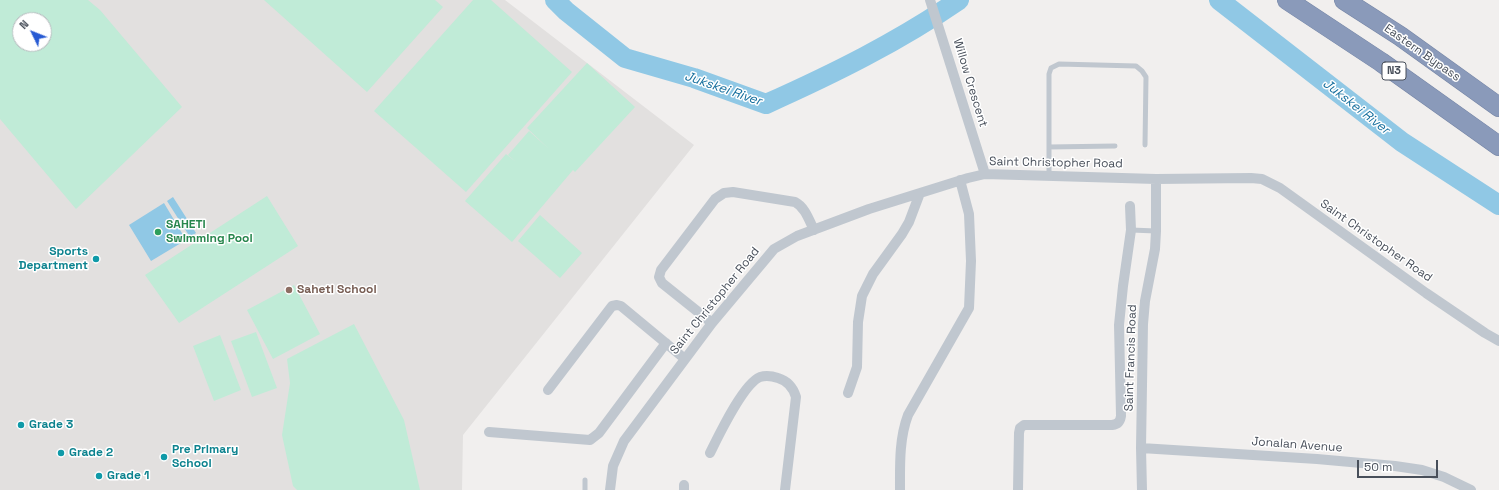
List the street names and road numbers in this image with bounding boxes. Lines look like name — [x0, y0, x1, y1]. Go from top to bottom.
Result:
street label: Eastern Bypass — [1381, 21, 1463, 85]
street label: Willow Crescent — [950, 37, 990, 129]
road number: N3 — [1382, 62, 1406, 80]
street label: Saint Christopher Road — [989, 155, 1123, 171]
street label: Saint Christopher Road — [1317, 197, 1435, 285]
street label: Saint Christopher Road — [667, 245, 763, 357]
street label: Saint Francis Road — [1122, 304, 1140, 412]
street label: Jonalan Avenue — [1251, 435, 1343, 455]

